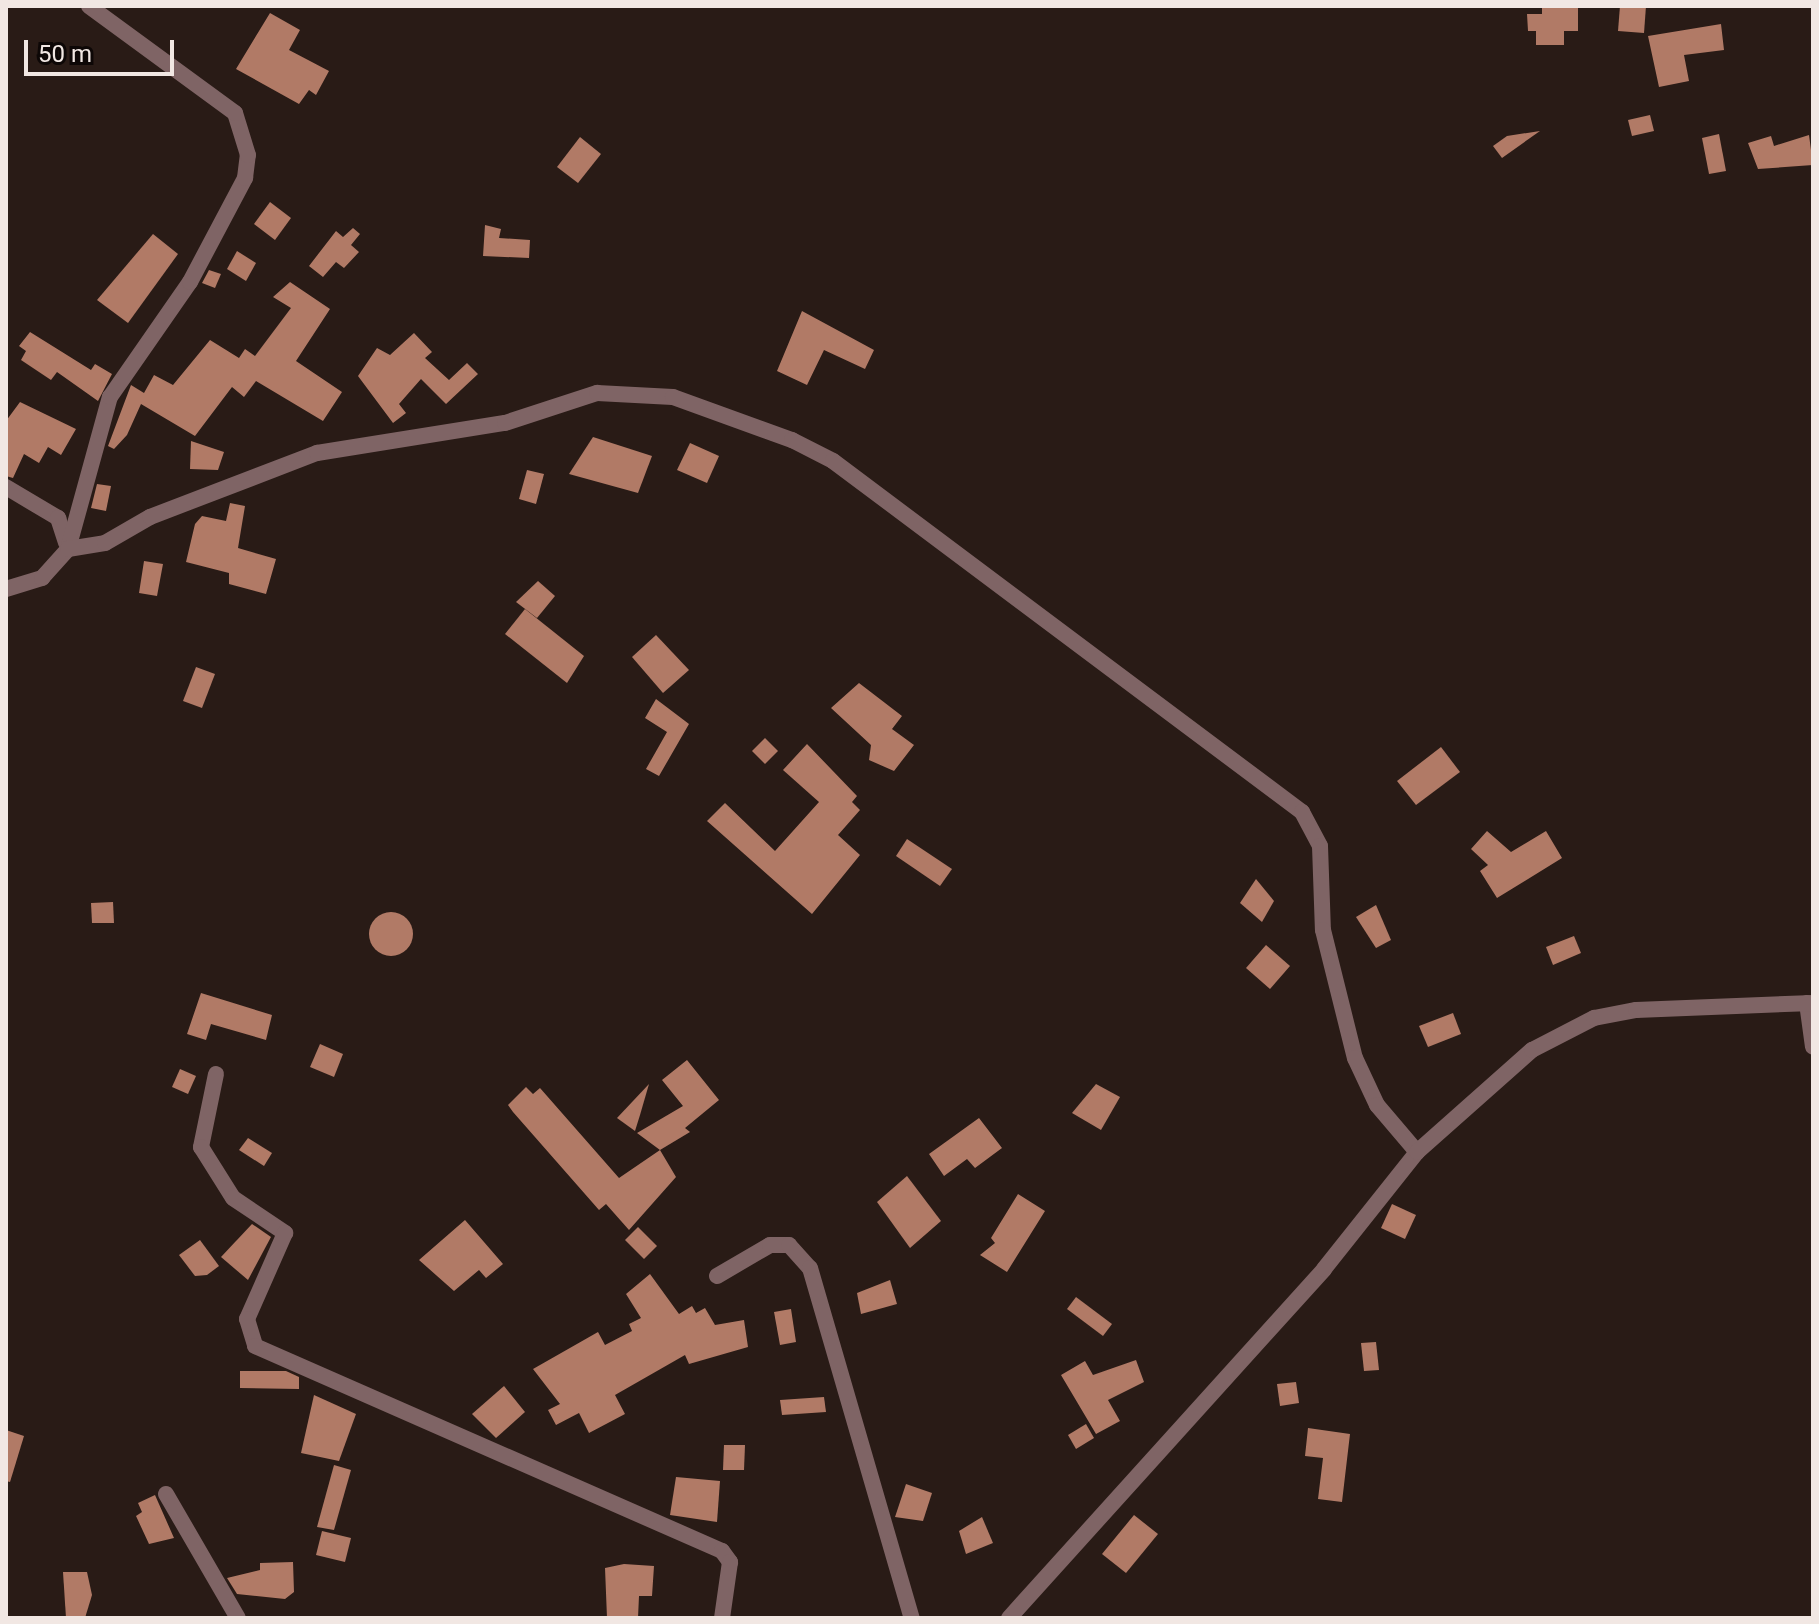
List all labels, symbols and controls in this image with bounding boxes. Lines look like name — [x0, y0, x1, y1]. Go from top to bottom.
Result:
scale bar — [28, 24, 178, 74]
text: 50 m — [38, 40, 92, 68]

